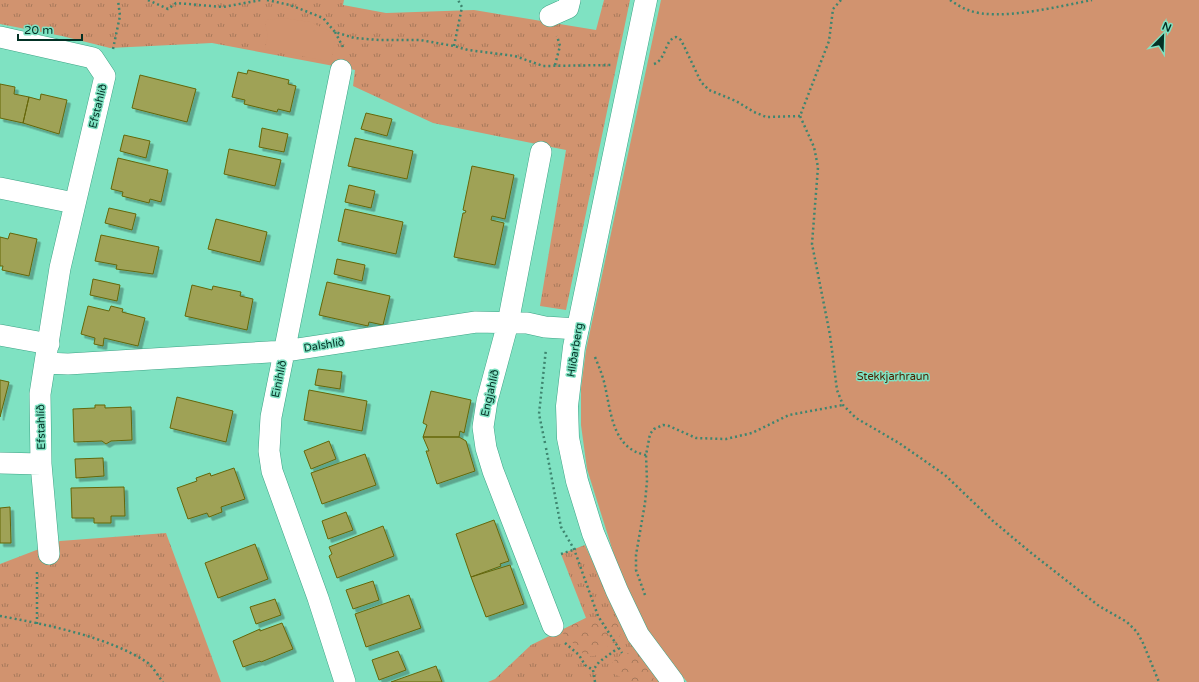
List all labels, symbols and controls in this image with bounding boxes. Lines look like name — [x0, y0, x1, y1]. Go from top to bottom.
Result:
scale bar — [18, 16, 82, 42]
north arrow — [1143, 16, 1183, 56]
text: N — [1160, 20, 1173, 35]
text: 20 m — [24, 23, 53, 37]
street label: Efstahlíð — [86, 82, 110, 130]
street label: Hlíðarberg — [564, 322, 586, 378]
street label: Dalshlíð — [303, 335, 345, 355]
street label: Einihlíð — [269, 359, 289, 399]
street label: Engjahlíð — [478, 368, 502, 418]
park label: Stekkjarhraun — [857, 370, 929, 383]
street label: Efstahlíð — [34, 404, 48, 450]

